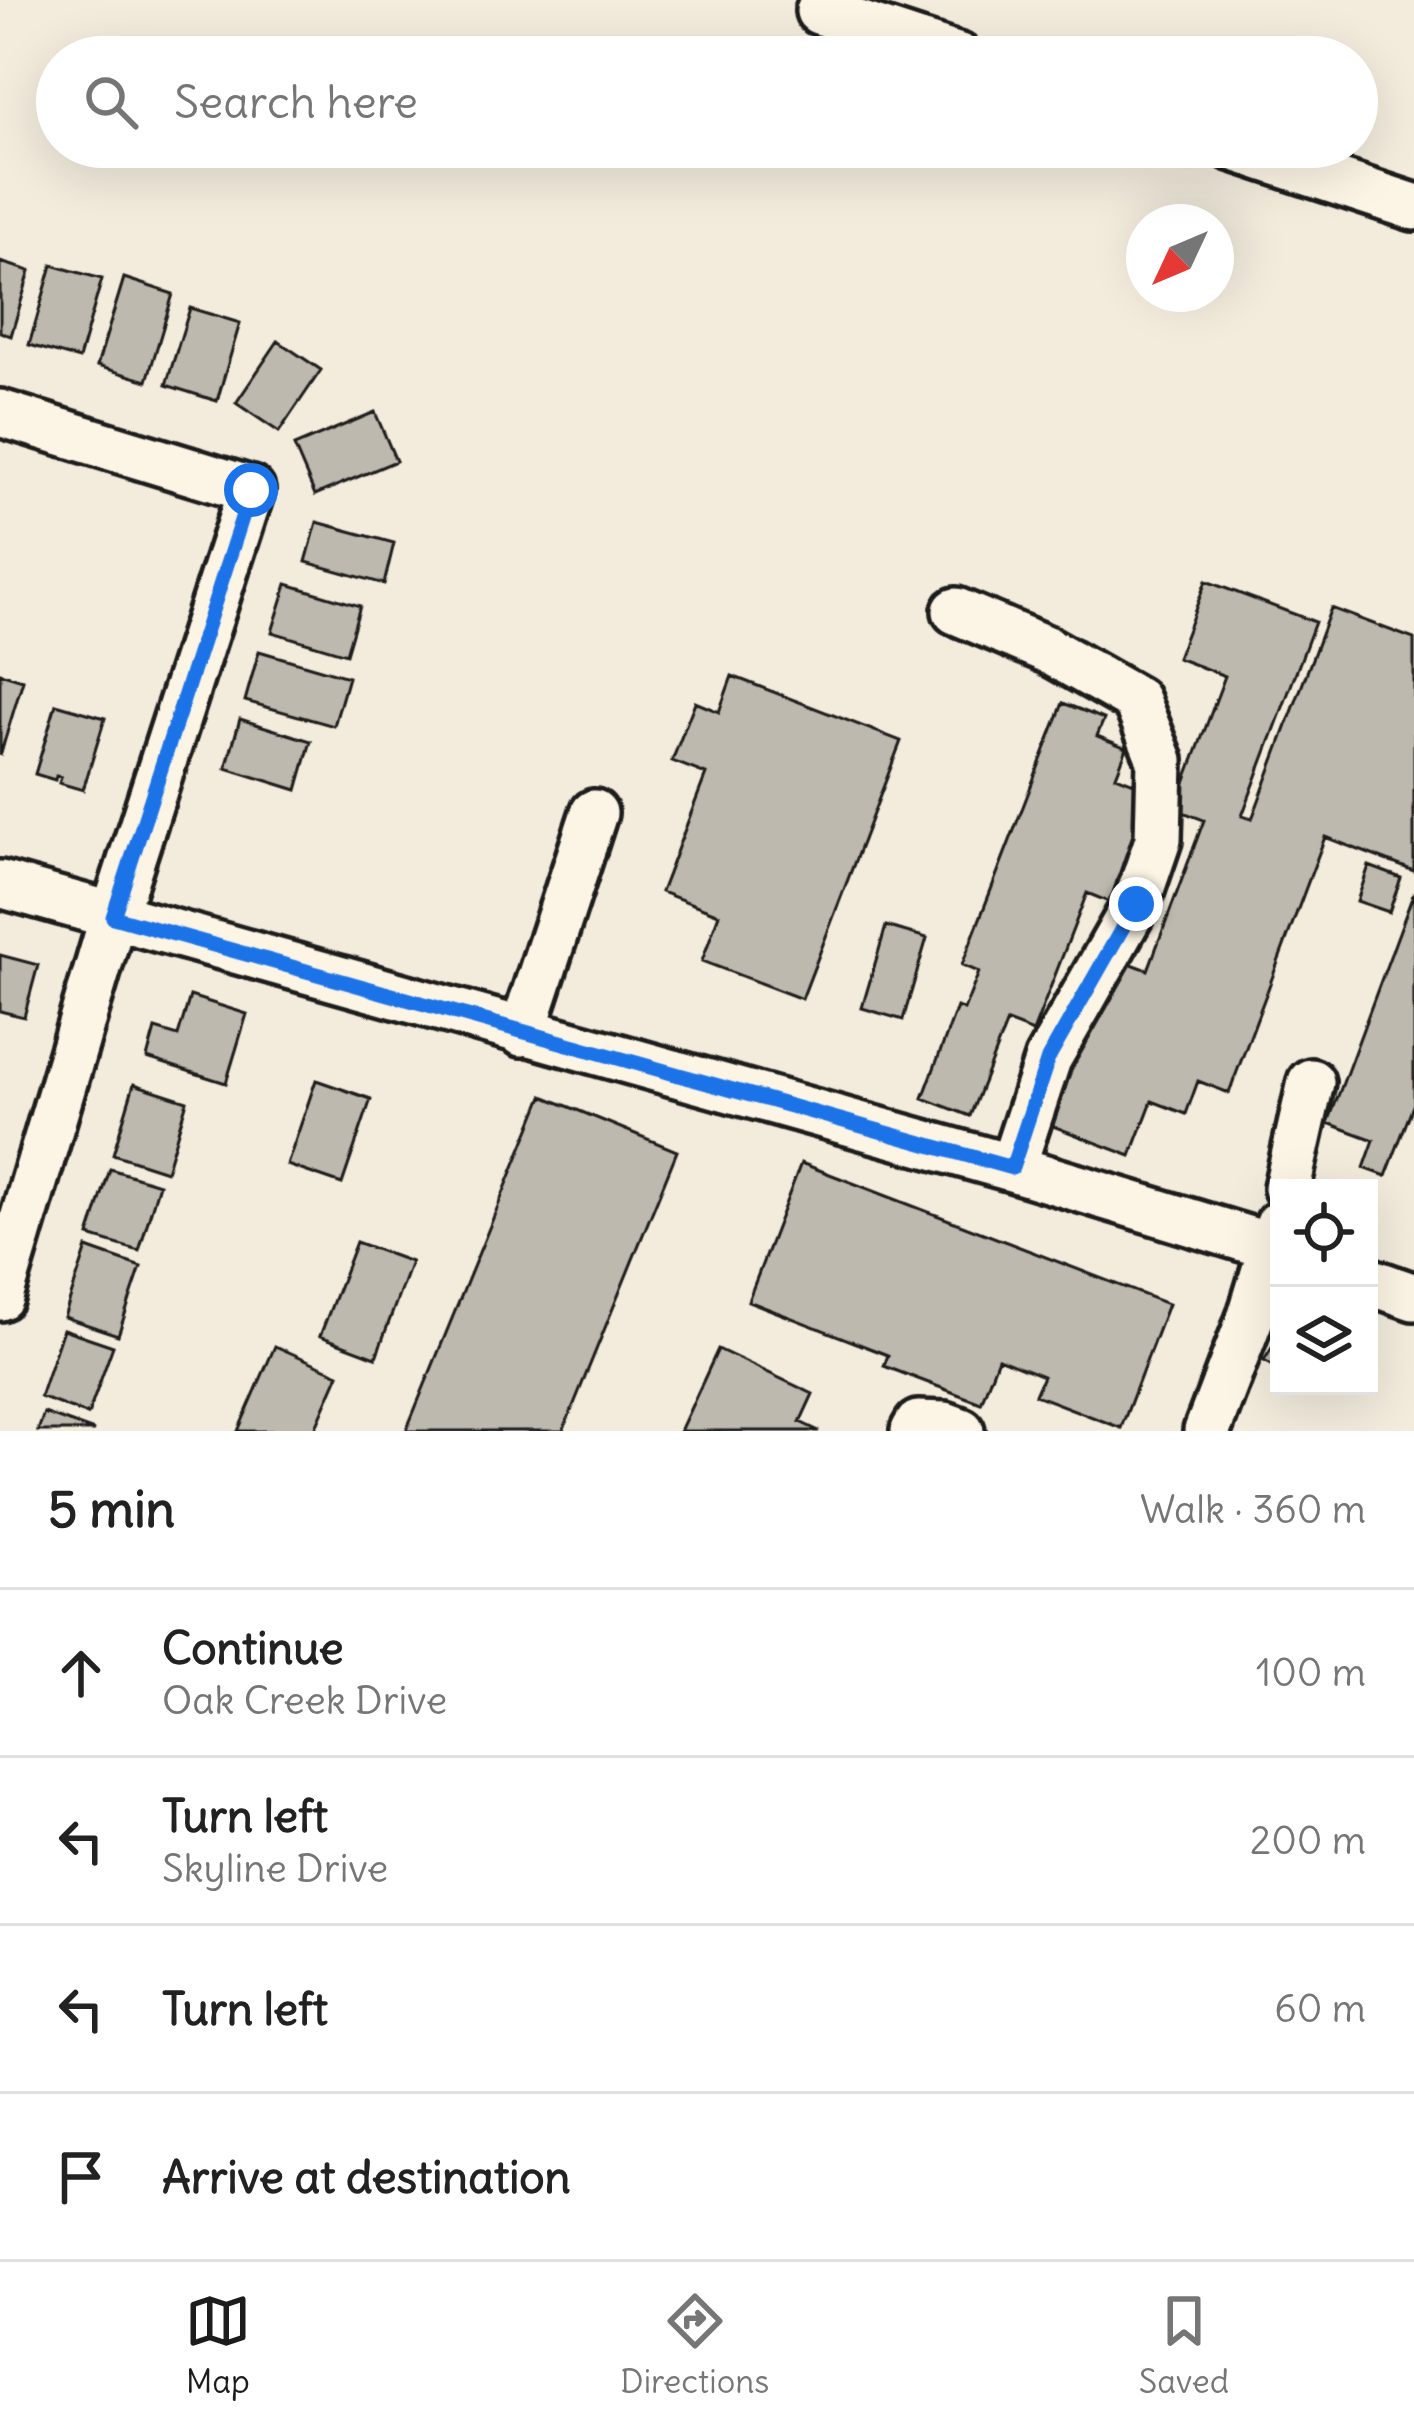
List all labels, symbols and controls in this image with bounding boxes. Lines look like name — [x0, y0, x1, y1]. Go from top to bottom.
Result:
search box — [36, 36, 1378, 168]
icon: search — [78, 69, 144, 135]
text: Search here — [174, 74, 418, 130]
north arrow — [1126, 204, 1234, 312]
route start — [224, 463, 278, 517]
route end — [1109, 877, 1163, 931]
map controls — [1270, 1179, 1378, 1395]
button: locate — [1270, 1179, 1378, 1287]
button: layers — [1270, 1287, 1378, 1395]
text: 5 min — [48, 1477, 175, 1541]
text: Walk · 360 m — [1140, 1485, 1366, 1534]
text: Continue — [162, 1620, 344, 1676]
icon: ahead — [48, 1640, 114, 1706]
text: 100 m — [1256, 1648, 1366, 1697]
text: Oak Creek Drive — [162, 1676, 447, 1725]
text: Turn left — [162, 1788, 328, 1844]
icon: left — [48, 1808, 114, 1874]
text: 200 m — [1250, 1816, 1366, 1865]
text: Skyline Drive — [162, 1844, 388, 1893]
icon: left — [48, 1976, 114, 2042]
text: Turn left — [162, 1981, 328, 2037]
text: 60 m — [1274, 1984, 1366, 2033]
icon: arrive — [48, 2144, 114, 2210]
text: Arrive at destination — [162, 2149, 571, 2205]
tab: Map — [185, 2288, 251, 2402]
tab: Directions — [620, 2288, 769, 2402]
tab: Saved — [1139, 2288, 1229, 2402]

